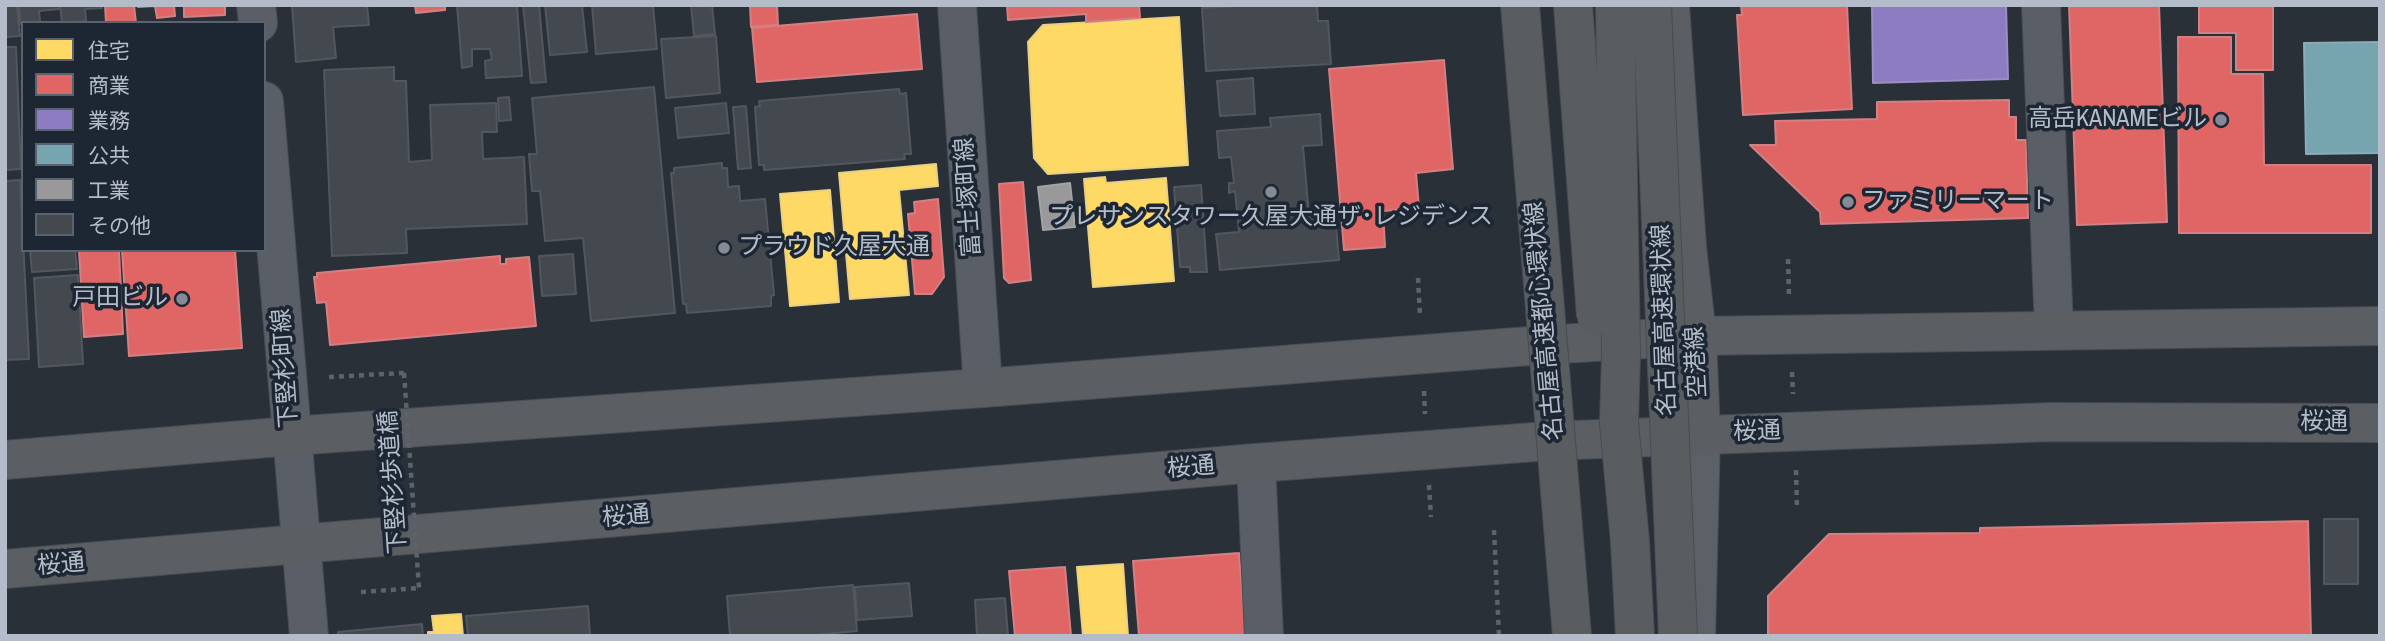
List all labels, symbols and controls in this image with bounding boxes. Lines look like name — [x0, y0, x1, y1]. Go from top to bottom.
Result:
legend — [21, 21, 266, 252]
text: 住宅 — [88, 36, 130, 65]
text: 商業 — [88, 71, 130, 100]
text: 業務 — [88, 106, 130, 135]
place label: 高岳KANAMEビル — [2028, 106, 2207, 134]
marker: 高岳KANAMEビル — [2213, 112, 2229, 128]
street label: 富士塚町線 — [950, 136, 988, 258]
text: 公共 — [88, 141, 130, 170]
text: 工業 — [88, 176, 130, 205]
marker: プレサンスタワー久屋大通ザ･レジデンス — [1263, 184, 1279, 200]
place label: ファミリーマート — [1862, 188, 2054, 216]
marker: ファミリーマート — [1840, 194, 1856, 210]
street label: 名古屋高速都心環状線 — [1520, 200, 1570, 442]
place label: プレサンスタワー久屋大通ザ･レジデンス — [1049, 204, 1493, 232]
text: その他 — [88, 211, 151, 240]
street label: 名古屋高速環状線 — [1647, 224, 1683, 416]
place label: プラウド久屋大通 — [738, 234, 930, 262]
marker: プラウド久屋大通 — [716, 240, 732, 256]
place label: 戸田ビル — [72, 285, 168, 313]
marker: 戸田ビル — [174, 291, 190, 307]
street label: 下竪杉町線 — [267, 307, 305, 429]
street label: 空港線 — [1681, 325, 1713, 399]
street label: 下竪杉歩道橋 — [375, 409, 413, 555]
street label: 桜通 — [2300, 409, 2348, 437]
street label: 桜通 — [1733, 417, 1781, 447]
street label: 桜通 — [1166, 452, 1216, 484]
street label: 桜通 — [601, 501, 651, 533]
street label: 桜通 — [36, 549, 86, 581]

